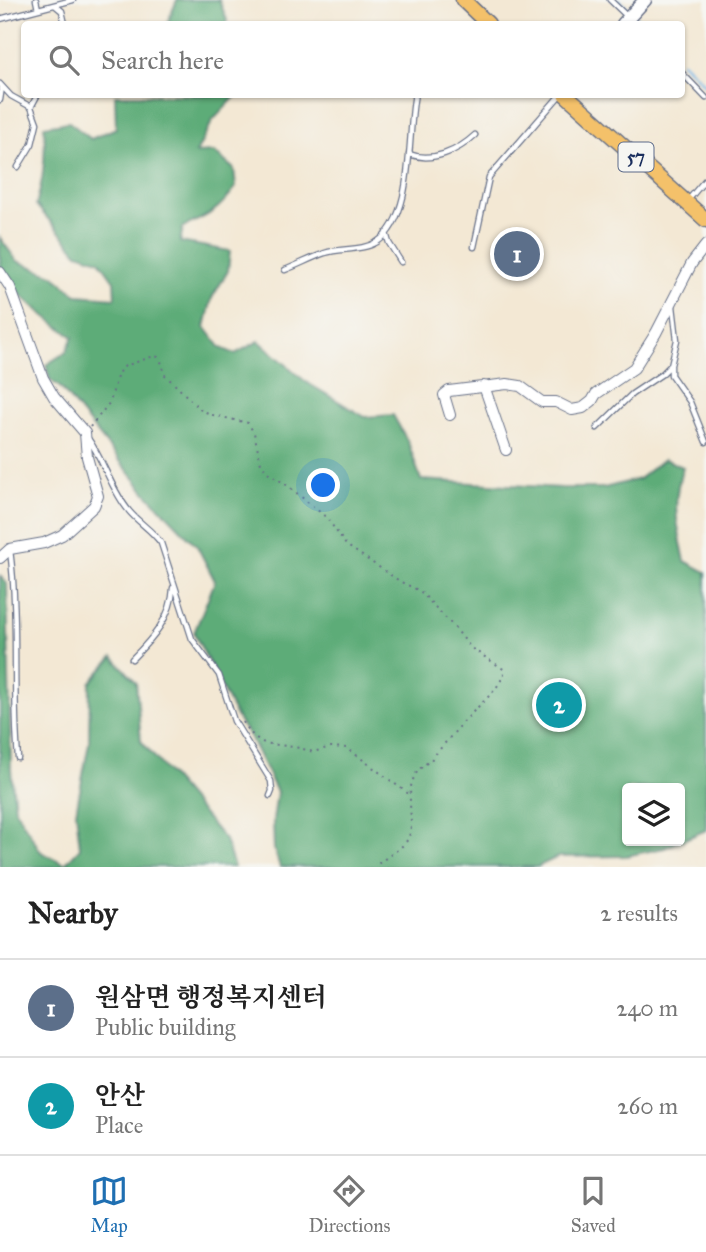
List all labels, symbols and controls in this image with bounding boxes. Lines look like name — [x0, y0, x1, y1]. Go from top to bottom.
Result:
search box — [21, 21, 685, 98]
icon: search — [45, 41, 83, 79]
text: Search here — [101, 44, 224, 76]
road number: 57 — [618, 142, 654, 172]
pin: 1 — [494, 228, 540, 280]
your location — [306, 468, 340, 502]
pin: 2 — [536, 679, 582, 731]
map controls — [622, 783, 685, 846]
button: layers — [622, 783, 685, 846]
text: Nearby — [28, 895, 118, 931]
text: 2 results — [600, 899, 678, 927]
text: 원삼면 행정복지센터 — [95, 981, 327, 1013]
text: 1 — [46, 994, 56, 1022]
text: 240 m — [616, 994, 678, 1022]
text: Public building — [95, 1013, 235, 1041]
text: 안산 — [95, 1079, 145, 1111]
text: 2 — [45, 1092, 57, 1120]
text: 260 m — [617, 1092, 678, 1120]
text: Place — [95, 1111, 143, 1139]
tab: Map — [90, 1172, 128, 1237]
tab: Directions — [308, 1172, 390, 1237]
tab: Saved — [571, 1172, 616, 1237]

